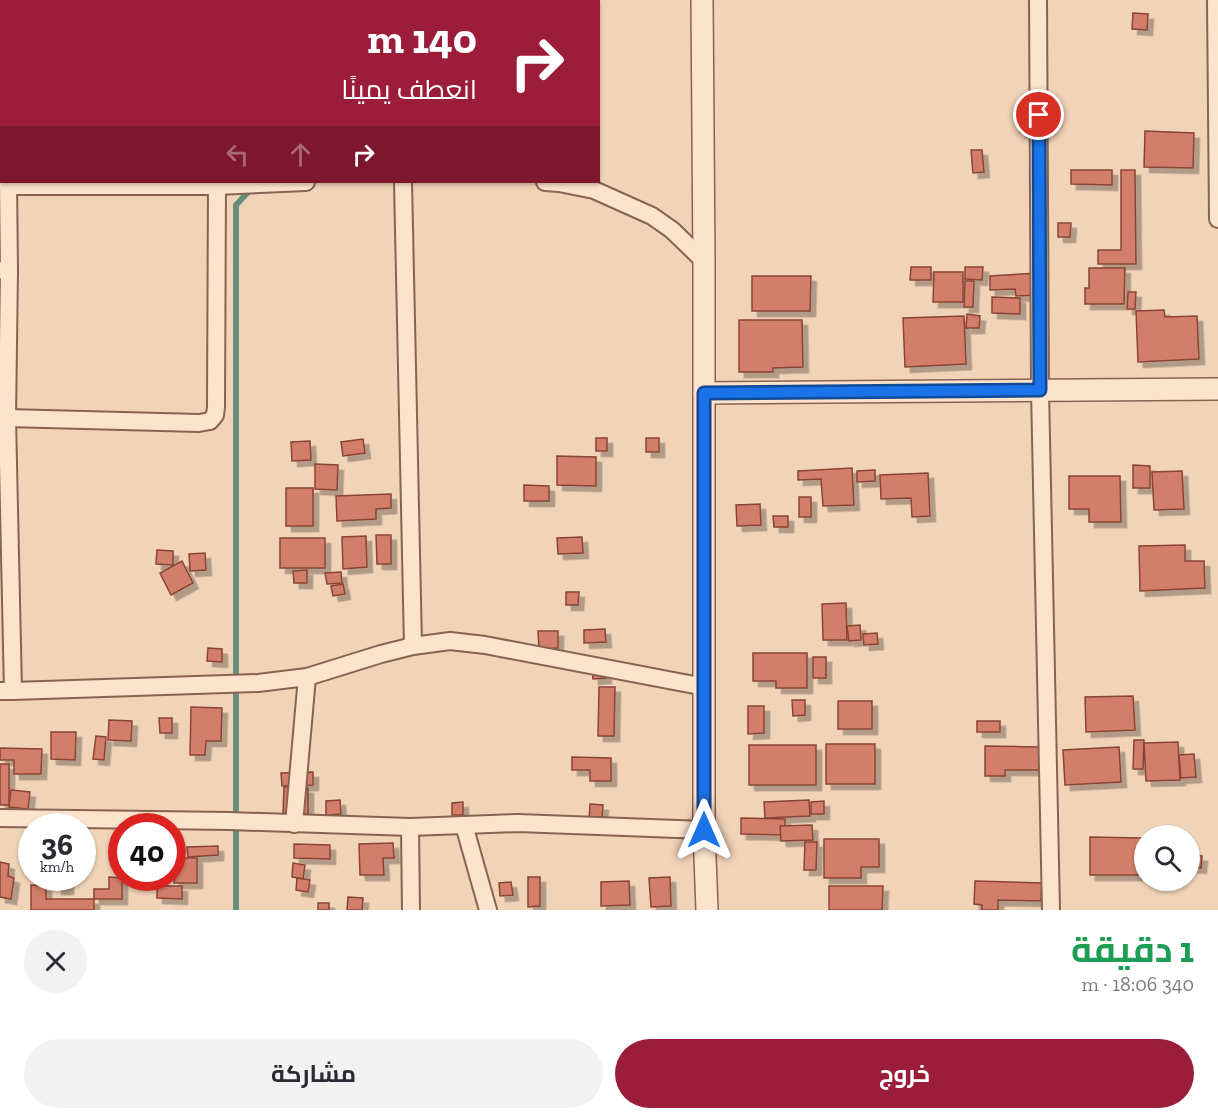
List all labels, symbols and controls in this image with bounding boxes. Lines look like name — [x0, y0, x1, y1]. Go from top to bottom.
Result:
text: 140 m — [367, 13, 477, 64]
icon: right — [498, 24, 576, 102]
text: انعطف يمينًا — [341, 74, 477, 106]
pin — [1013, 89, 1064, 140]
icon: arrive — [1022, 98, 1055, 131]
icon: left — [221, 138, 254, 171]
icon: ahead — [284, 138, 317, 171]
icon: right — [347, 138, 380, 171]
position arrow — [672, 798, 736, 862]
speed limit sign: 40 — [108, 813, 186, 891]
map controls — [1134, 825, 1200, 891]
button: search — [1134, 825, 1200, 891]
text: 36 — [41, 827, 73, 863]
text: km/h — [40, 858, 74, 876]
text: 1 دقيقة — [1071, 928, 1194, 971]
button: close — [24, 930, 87, 993]
text: 340 m · 18:06 — [1082, 972, 1194, 996]
button: مشاركة — [24, 1039, 603, 1108]
button: خروج — [615, 1039, 1194, 1108]

